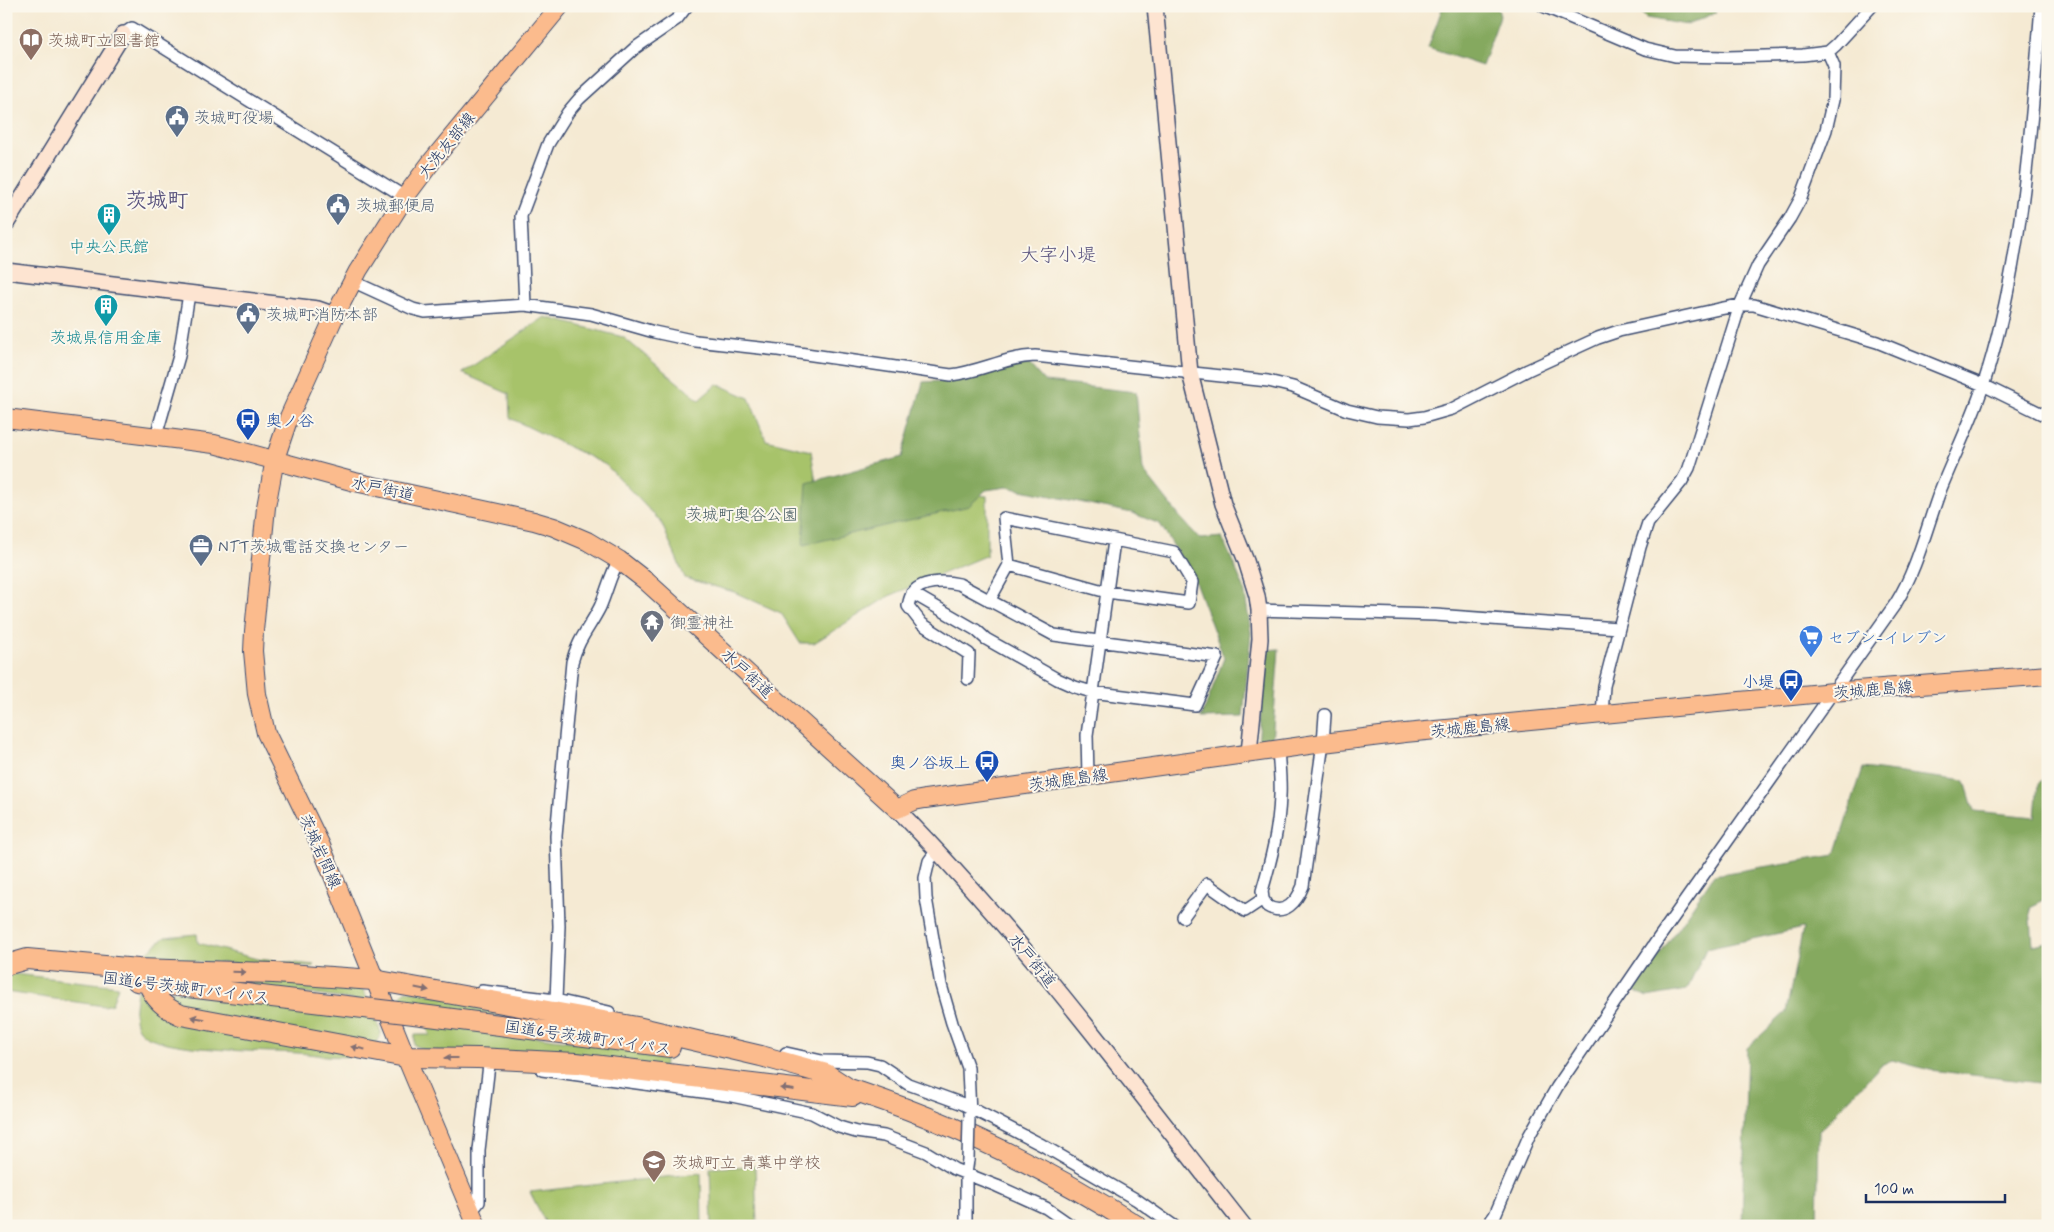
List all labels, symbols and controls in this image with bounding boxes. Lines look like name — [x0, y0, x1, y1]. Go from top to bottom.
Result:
library icon: 茨城町立図書館 — [18, 27, 44, 61]
place label: 茨城町立図書館 — [48, 31, 160, 52]
public building icon: 茨城町役場 — [164, 104, 190, 138]
place label: 茨城町役場 — [194, 108, 274, 129]
street label: 大洗友部線 — [414, 108, 481, 184]
district label: 茨城町 — [126, 187, 189, 215]
public building icon: 茨城郵便局 — [325, 192, 351, 226]
place label: 茨城郵便局 — [356, 196, 436, 217]
building icon: 中央公民館 — [96, 202, 122, 236]
place label: 中央公民館 — [69, 237, 149, 258]
district label: 大字小堤 — [1020, 243, 1096, 268]
building icon: 茨城県信用金庫 — [93, 293, 119, 327]
public building icon: 茨城町消防本部 — [235, 301, 261, 335]
place label: 茨城町消防本部 — [266, 305, 378, 326]
place label: 茨城県信用金庫 — [50, 328, 162, 349]
bus stop icon: 奥ノ谷 — [235, 407, 261, 441]
place label: 奥ノ谷 — [266, 411, 314, 432]
street label: 水戸街道 — [349, 473, 416, 506]
park label: 茨城町奥谷公園 — [686, 505, 798, 526]
office icon: NTT茨城電話交換センター — [188, 533, 214, 567]
place label: NTT茨城電話交換センター — [218, 537, 409, 558]
temple icon: 御霊神社 — [639, 609, 665, 643]
place label: 御霊神社 — [670, 613, 734, 634]
supermarket icon: セブン-イレブン — [1798, 624, 1824, 658]
place label: セブン-イレブン — [1828, 628, 1947, 649]
street label: 水戸街道 — [716, 645, 778, 704]
bus stop icon: 小堤 — [1778, 668, 1804, 702]
place label: 小堤 — [1742, 672, 1774, 693]
street label: 茨城鹿島線 — [1832, 677, 1914, 704]
street label: 茨城鹿島線 — [1429, 714, 1511, 743]
bus stop icon: 奥ノ谷坂上 — [974, 749, 1000, 783]
place label: 奥ノ谷坂上 — [890, 753, 970, 774]
street label: 茨城鹿島線 — [1027, 765, 1109, 796]
street label: 茨城岩間線 — [294, 811, 345, 892]
street label: 水戸街道 — [1004, 929, 1060, 992]
street label: 国道6号茨城町バイパス — [101, 968, 270, 1009]
one-way arrow — [231, 968, 247, 976]
one-way arrow — [414, 985, 430, 993]
one-way arrow — [190, 1014, 206, 1022]
street label: 国道6号茨城町バイパス — [503, 1016, 672, 1061]
one-way arrow — [350, 1044, 365, 1052]
one-way arrow — [443, 1054, 459, 1062]
one-way arrow — [778, 1085, 794, 1093]
school or university icon: 茨城町立 青葉中学校 — [641, 1149, 667, 1183]
place label: 茨城町立 青葉中学校 — [672, 1153, 820, 1174]
scale bar — [1866, 1172, 2005, 1204]
text: 100 m — [1874, 1180, 1914, 1200]

